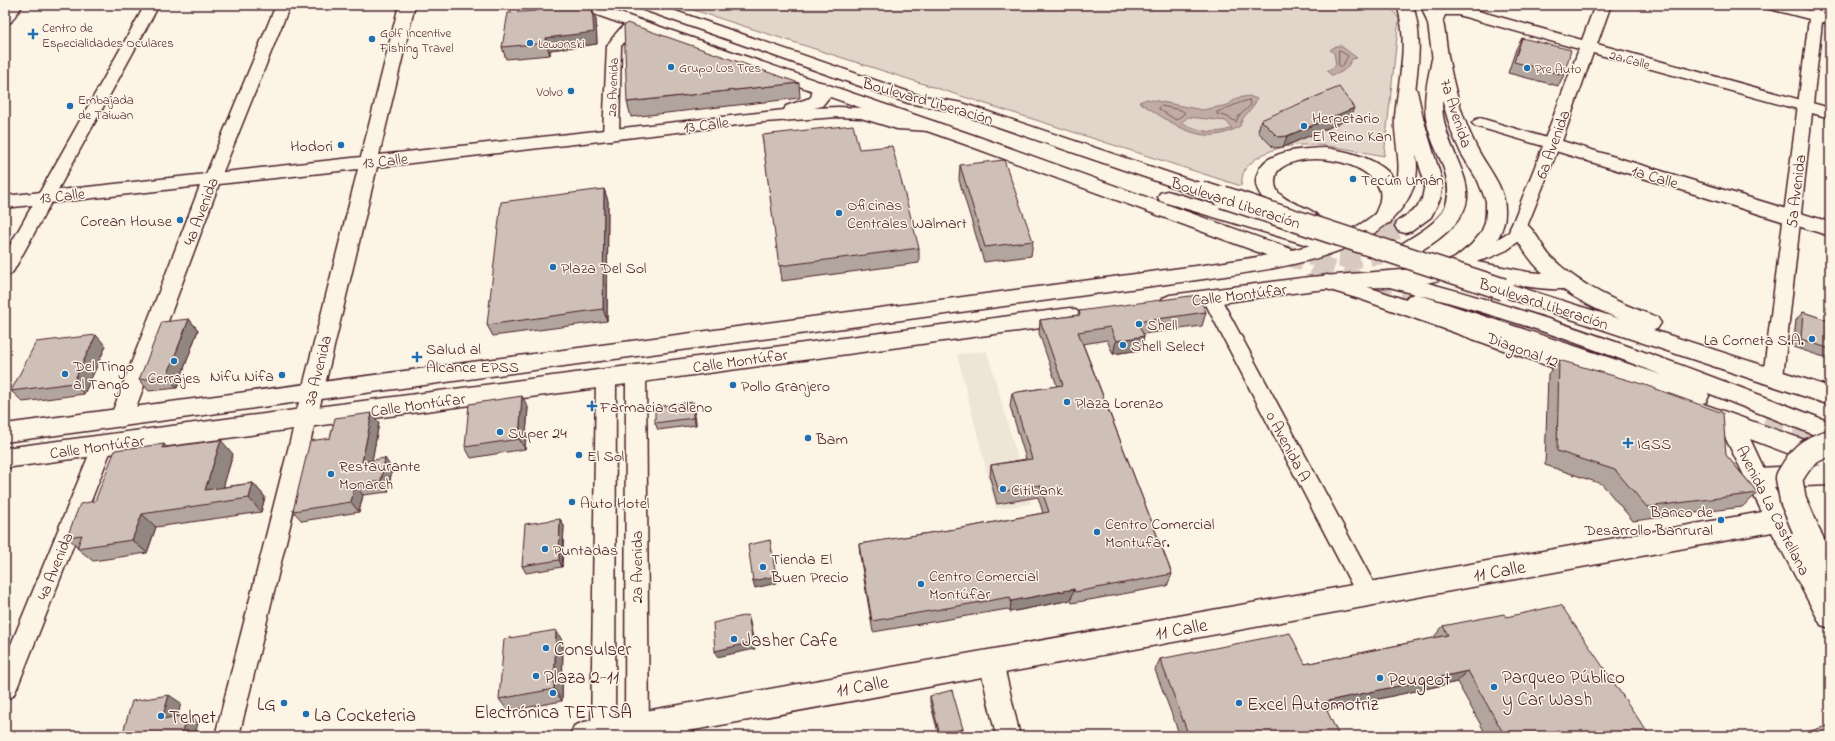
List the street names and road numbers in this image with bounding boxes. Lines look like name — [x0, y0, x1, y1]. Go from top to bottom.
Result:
street label: 2a Calle — [1607, 46, 1652, 75]
street label: 2a Avenida — [603, 57, 624, 117]
street label: Boulevard Liberación — [858, 72, 996, 132]
street label: 7a Avenida — [1433, 76, 1478, 151]
street label: 6a Avenida — [1530, 107, 1577, 183]
street label: 13 Calle — [682, 111, 731, 141]
street label: 13 Calle — [361, 148, 410, 176]
street label: 5a Avenida — [1781, 153, 1813, 229]
street label: 1a Calle — [1628, 159, 1682, 197]
street label: Boulevard Liberación — [1167, 171, 1303, 236]
street label: 4a Avenida — [178, 174, 226, 249]
street label: 13 Calle — [38, 183, 87, 211]
street label: Boulevard Liberación — [1475, 272, 1611, 337]
street label: Calle Montúfar — [1190, 278, 1288, 314]
street label: Diagonal 12 — [1482, 326, 1562, 375]
street label: 3a Avenida — [299, 333, 339, 408]
street label: Calle Montúfar — [691, 343, 789, 381]
street label: Calle Montúfar — [369, 387, 467, 425]
street label: 0 Avenida A — [1259, 407, 1316, 487]
street label: Calle Montúfar — [48, 429, 146, 467]
street label: Avenida La Castellana — [1729, 442, 1815, 580]
street label: 4a Avenida — [31, 529, 80, 604]
street label: 2a Avenida — [626, 531, 650, 603]
street label: 11 Calle — [1471, 555, 1528, 590]
street label: 11 Calle — [1153, 613, 1210, 648]
street label: 11 Calle — [834, 670, 891, 705]

